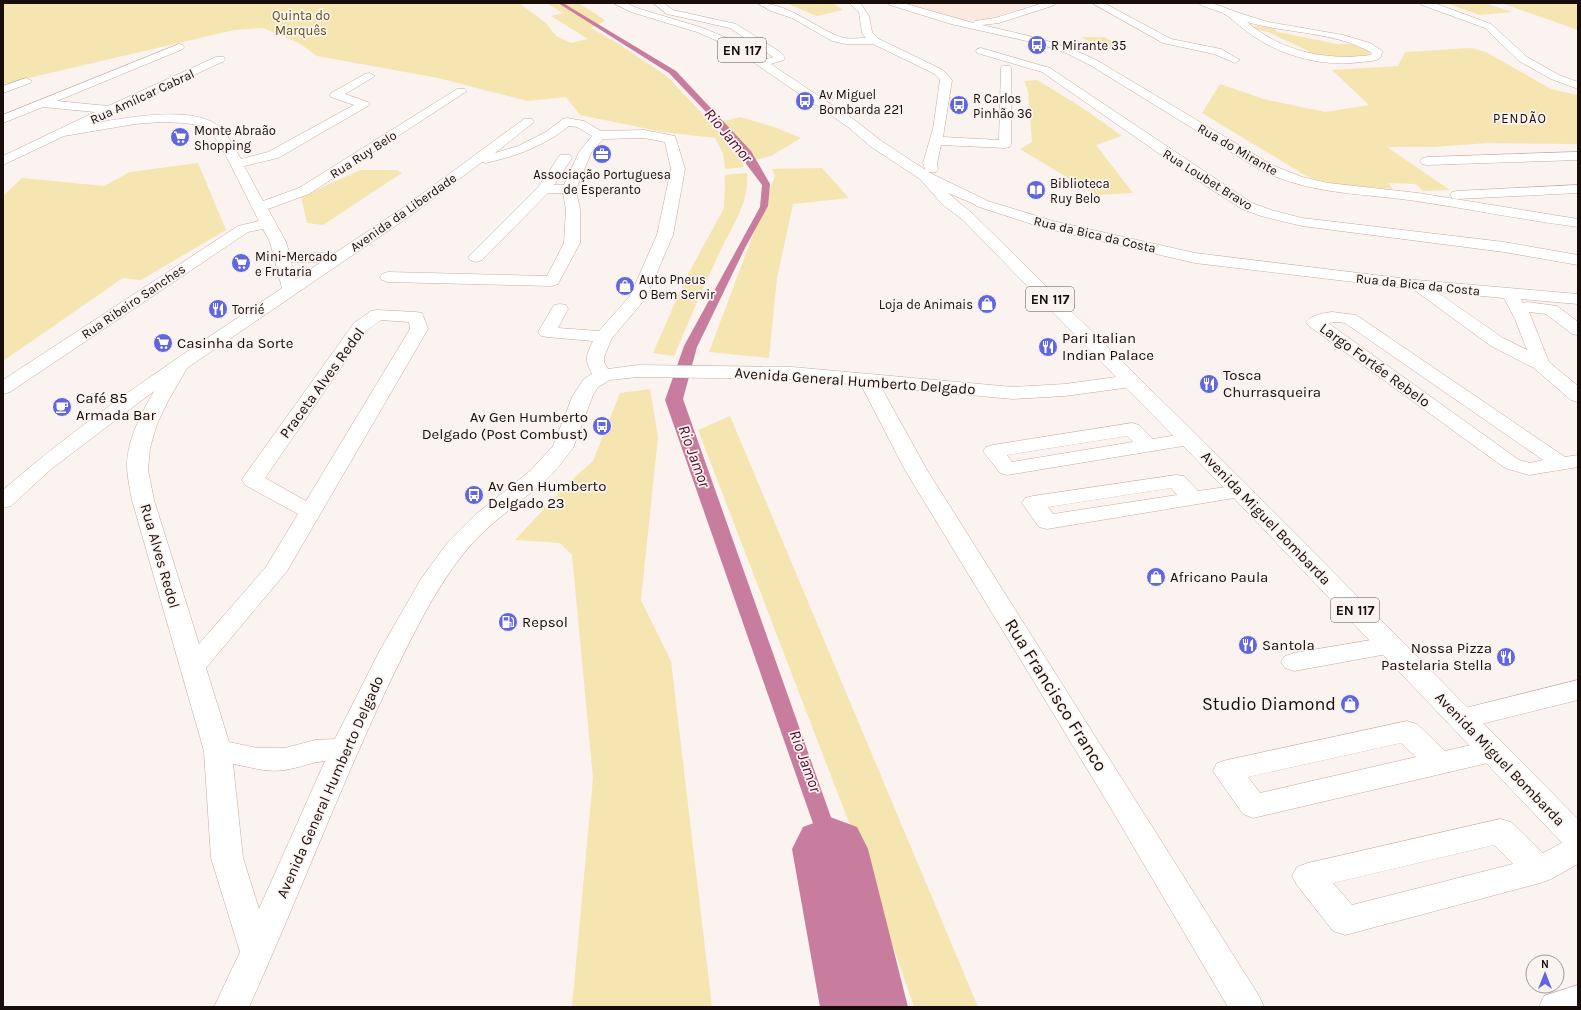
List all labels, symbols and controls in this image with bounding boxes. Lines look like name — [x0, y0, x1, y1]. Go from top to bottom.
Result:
park label: Quinta do Marquês — [272, 8, 330, 39]
bus stop icon: R Mirante 35 — [1026, 34, 1048, 56]
road number: EN 117 — [718, 38, 766, 62]
place label: R Mirante 35 — [1051, 38, 1126, 53]
street label: Rua Amílcar Cabral — [88, 66, 197, 127]
place label: Av Miguel Bombarda 221 — [819, 87, 903, 117]
bus stop icon: Av Miguel Bombarda 221 — [794, 90, 816, 112]
place label: R Carlos Pinhão 36 — [973, 91, 1032, 121]
bus stop icon: R Carlos Pinhão 36 — [948, 94, 970, 116]
water label: Rio Jamor — [700, 104, 757, 167]
district label: PENDÃO — [1493, 111, 1547, 126]
street label: Rua do Mirante — [1195, 120, 1281, 179]
place label: Monte Abraão Shopping — [194, 123, 276, 153]
supermarket icon: Monte Abraão Shopping — [169, 126, 191, 148]
street label: Rua Ruy Belo — [327, 127, 399, 182]
office icon: Associação Portuguesa de Esperanto — [591, 143, 613, 165]
street label: Rua Loubet Bravo — [1160, 146, 1255, 213]
place label: Associação Portuguesa de Esperanto — [533, 167, 671, 197]
street label: Avenida da Liberdade — [347, 170, 460, 255]
place label: Biblioteca Ruy Belo — [1050, 176, 1110, 206]
library icon: Biblioteca Ruy Belo — [1025, 179, 1047, 201]
street label: Rua da Bica da Costa — [1032, 213, 1157, 256]
place label: Mini-Mercado e Frutaria — [255, 249, 337, 279]
supermarket icon: Mini-Mercado e Frutaria — [230, 252, 252, 274]
street label: Rua Ribeiro Sanches — [79, 261, 188, 342]
street label: Rua da Bica da Costa — [1355, 271, 1481, 298]
place label: Auto Pneus O Bem Servir — [639, 272, 715, 302]
shop icon: Auto Pneus O Bem Servir — [614, 275, 636, 297]
road number: EN 117 — [1026, 287, 1074, 311]
shop icon: Loja de Animais — [976, 293, 998, 315]
place label: Loja de Animais — [879, 297, 973, 312]
restaurant icon: Torrié — [207, 298, 229, 320]
place label: Torrié — [232, 302, 265, 317]
street label: Largo Fortée Rebelo — [1316, 319, 1434, 411]
street label: Praceta Alves Redol — [276, 324, 368, 442]
place label: Pari Italian Indian Palace — [1062, 329, 1154, 364]
supermarket icon: Casinha da Sorte — [152, 332, 174, 354]
place label: Casinha da Sorte — [177, 334, 293, 352]
restaurant icon: Pari Italian Indian Palace — [1037, 336, 1059, 358]
street label: Avenida General Humberto Delgado — [734, 364, 976, 398]
place label: Tosca Churrasqueira — [1223, 366, 1321, 401]
restaurant icon: Tosca Churrasqueira — [1198, 373, 1220, 395]
place label: Café 85 Armada Bar — [76, 389, 157, 424]
cafe icon: Café 85 Armada Bar — [51, 396, 73, 418]
place label: Av Gen Humberto Delgado (Post Combust) — [422, 408, 588, 443]
bus stop icon: Av Gen Humberto Delgado (Post Combust) — [591, 415, 613, 437]
water label: Rio Jamor — [674, 422, 715, 490]
street label: Avenida Miguel Bombarda — [1197, 447, 1335, 589]
place label: Av Gen Humberto Delgado 23 — [488, 477, 606, 512]
bus stop icon: Av Gen Humberto Delgado 23 — [463, 484, 485, 506]
street label: Rua Alves Redol — [136, 502, 184, 610]
shop icon: Africano Paula — [1145, 566, 1167, 588]
place label: Africano Paula — [1170, 568, 1268, 586]
road number: EN 117 — [1331, 598, 1379, 622]
fuel station icon: Repsol — [497, 611, 519, 633]
place label: Repsol — [522, 613, 568, 631]
street label: Rua Francisco Franco — [1000, 614, 1112, 776]
restaurant icon: Santola — [1237, 634, 1259, 656]
place label: Santola — [1262, 636, 1315, 654]
place label: Nossa Pizza Pastelaria Stella — [1381, 639, 1492, 674]
restaurant icon: Nossa Pizza Pastelaria Stella — [1495, 646, 1517, 668]
street label: Avenida General Humberto Delgado — [273, 673, 387, 901]
street label: Avenida Miguel Bombarda — [1431, 688, 1569, 830]
place label: Studio Diamond — [1202, 693, 1336, 715]
shop icon: Studio Diamond — [1339, 693, 1361, 715]
water label: Rio Jamor — [785, 727, 826, 795]
north arrow — [1525, 954, 1565, 994]
text: N — [1541, 958, 1549, 971]

